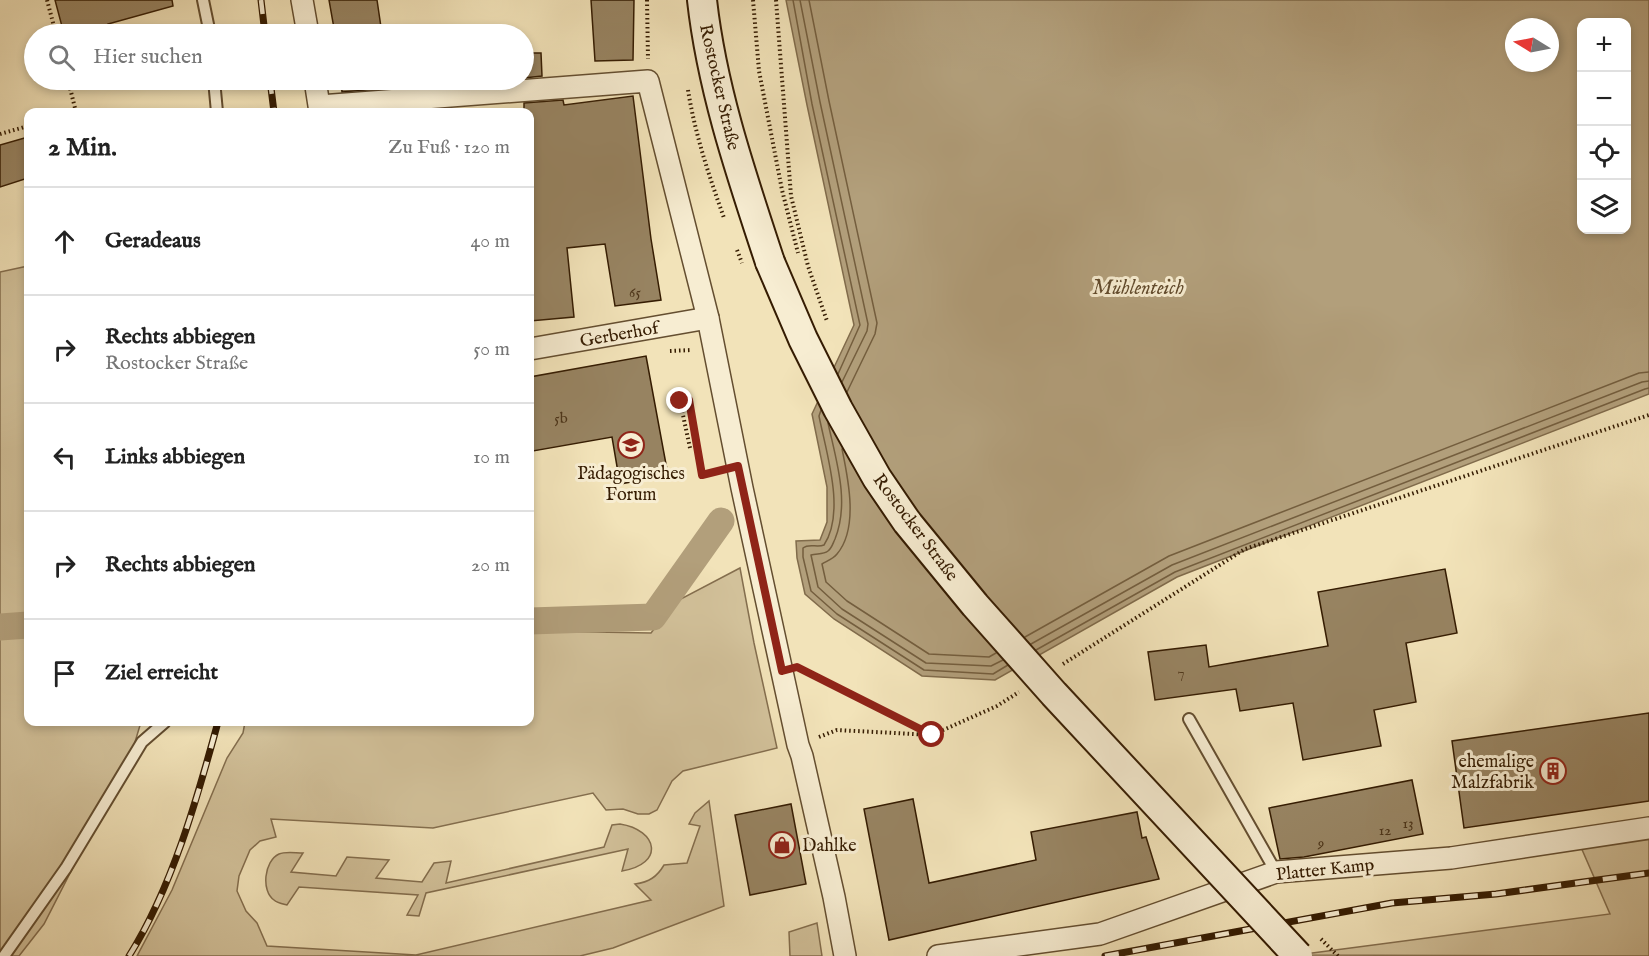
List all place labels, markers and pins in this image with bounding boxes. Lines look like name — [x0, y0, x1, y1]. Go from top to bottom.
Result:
school or university icon: Pädagogisches Forum — [616, 430, 646, 460]
place label: Pädagogisches Forum — [577, 463, 685, 507]
place label: ehemalige Malzfabrik — [1451, 751, 1534, 795]
building icon: ehemalige Malzfabrik — [1538, 756, 1568, 786]
shop icon: Dahlke — [767, 830, 797, 860]
place label: Dahlke — [802, 835, 857, 858]

